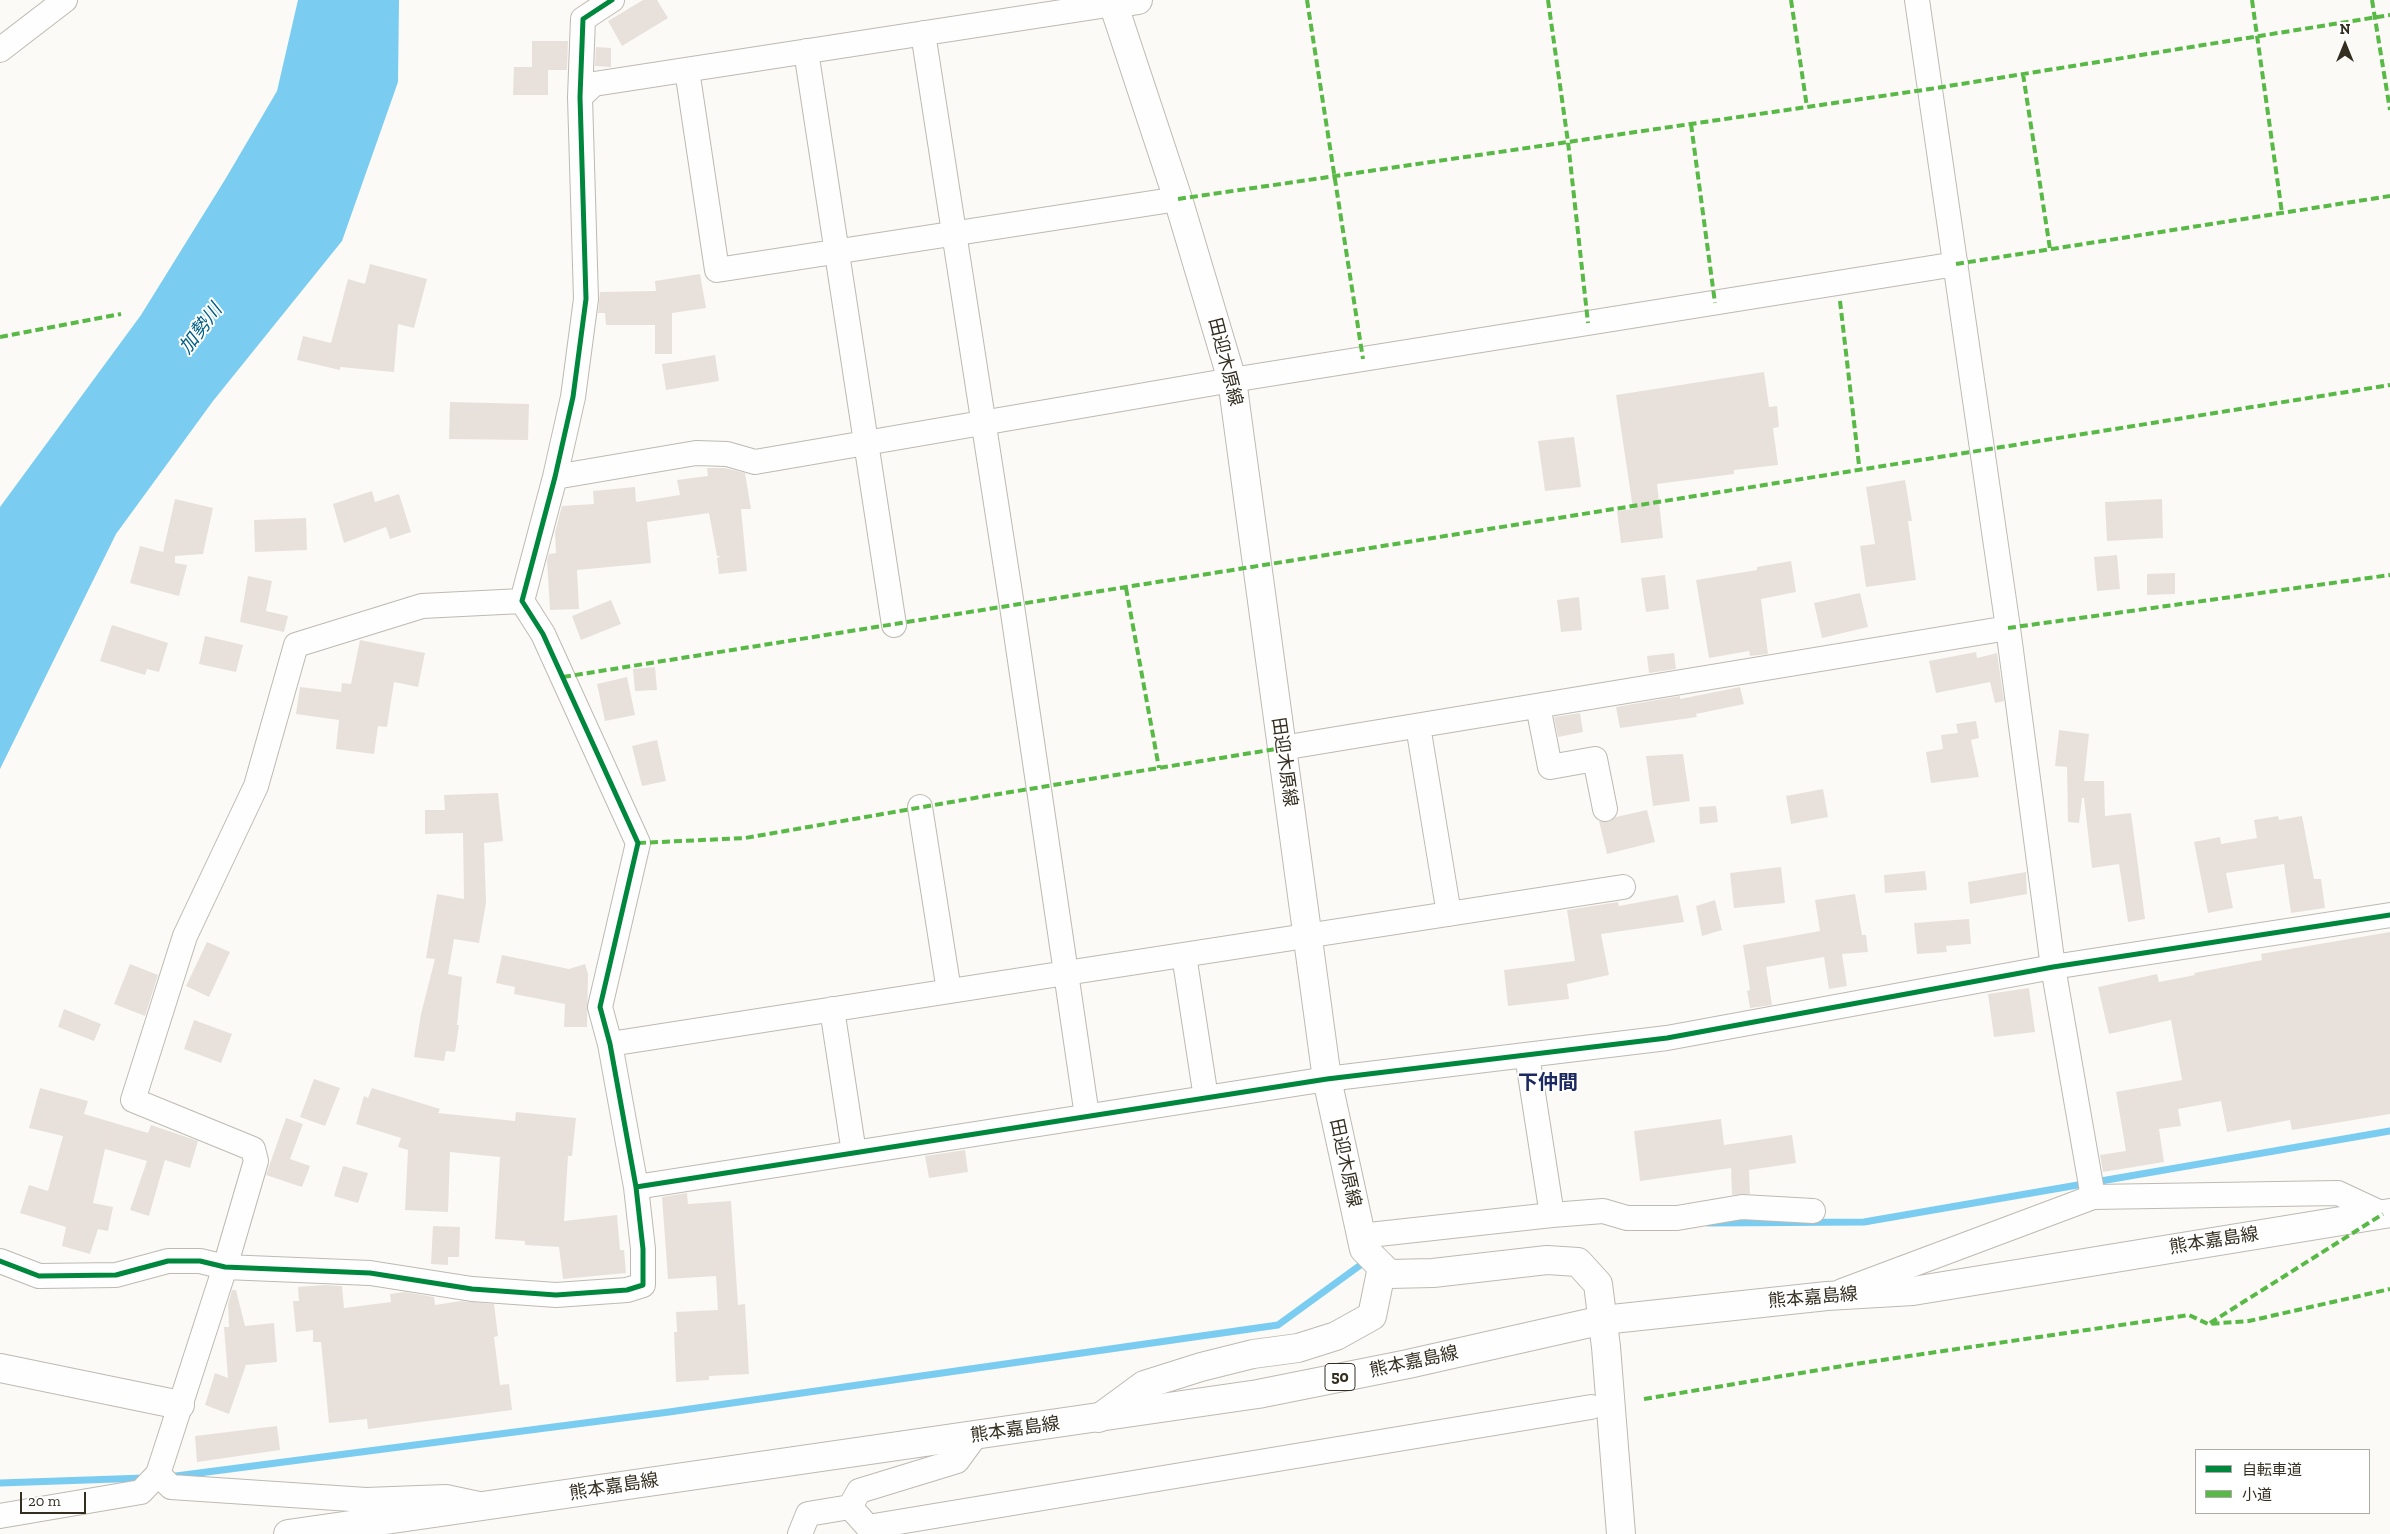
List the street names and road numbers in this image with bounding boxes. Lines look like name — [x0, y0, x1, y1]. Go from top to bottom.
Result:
street label: 田迎木原線 — [1204, 316, 1246, 408]
street label: 田迎木原線 — [1267, 716, 1301, 808]
street label: 田迎木原線 — [1325, 1117, 1365, 1209]
street label: 熊本嘉島線 — [2168, 1223, 2260, 1259]
street label: 熊本嘉島線 — [1767, 1283, 1859, 1313]
street label: 熊本嘉島線 — [1368, 1342, 1460, 1382]
road number: 50 — [1325, 1364, 1355, 1390]
street label: 熊本嘉島線 — [969, 1413, 1061, 1447]
street label: 熊本嘉島線 — [568, 1469, 660, 1505]

